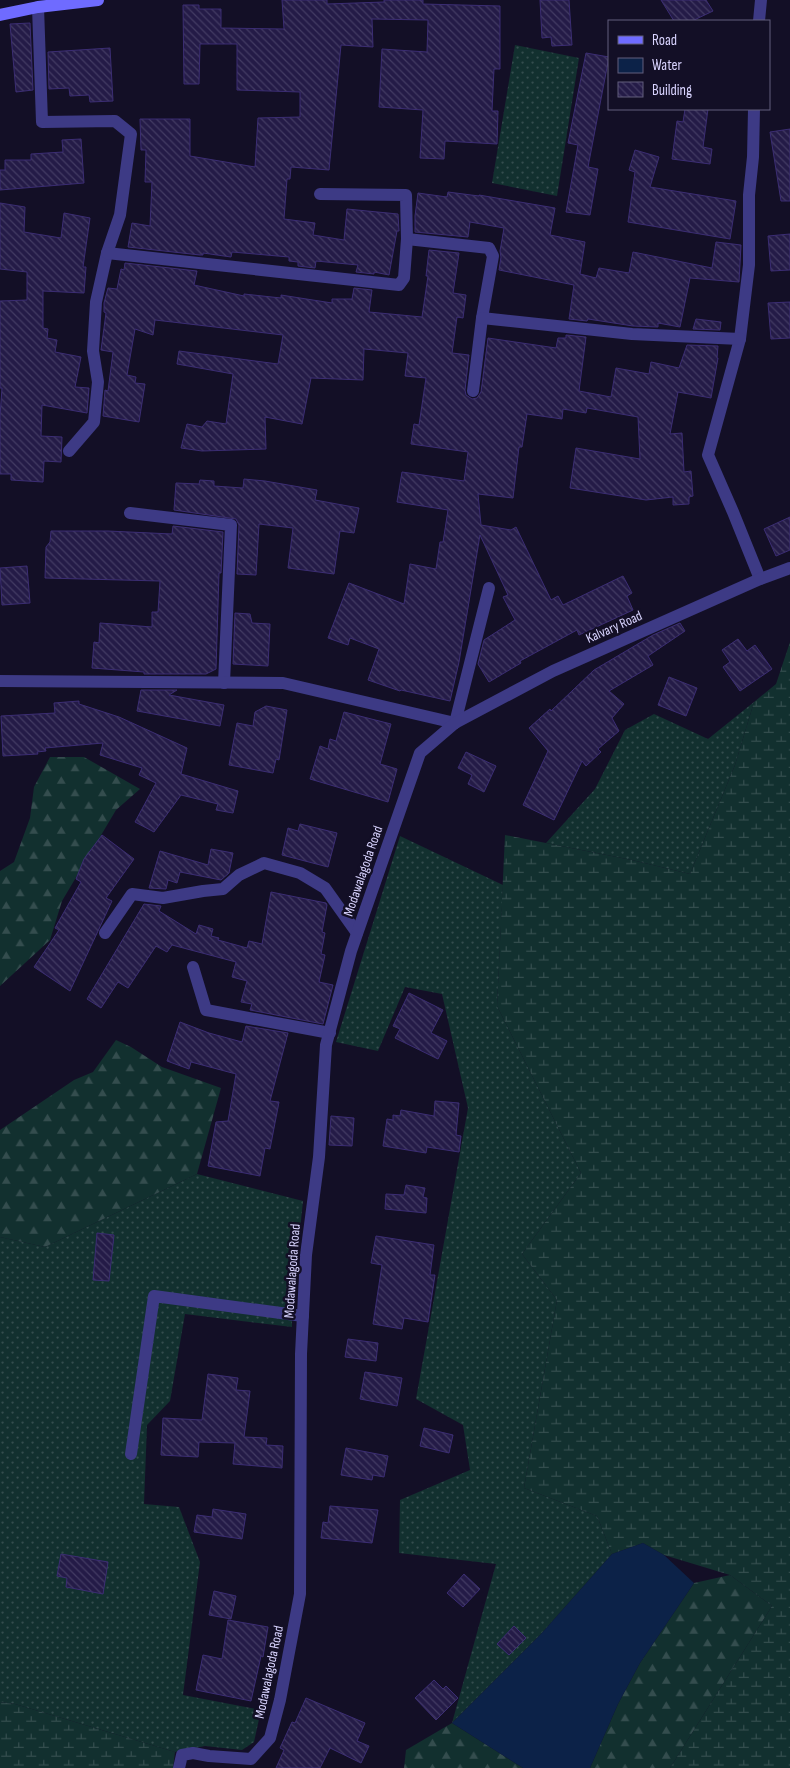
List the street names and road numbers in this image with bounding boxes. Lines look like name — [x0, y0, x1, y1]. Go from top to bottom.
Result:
street label: Kalvary Road — [583, 607, 645, 647]
street label: Modawalagoda Road — [340, 823, 386, 918]
street label: Modawalagoda Road — [280, 1223, 304, 1319]
street label: Modawalagoda Road — [251, 1624, 287, 1720]

